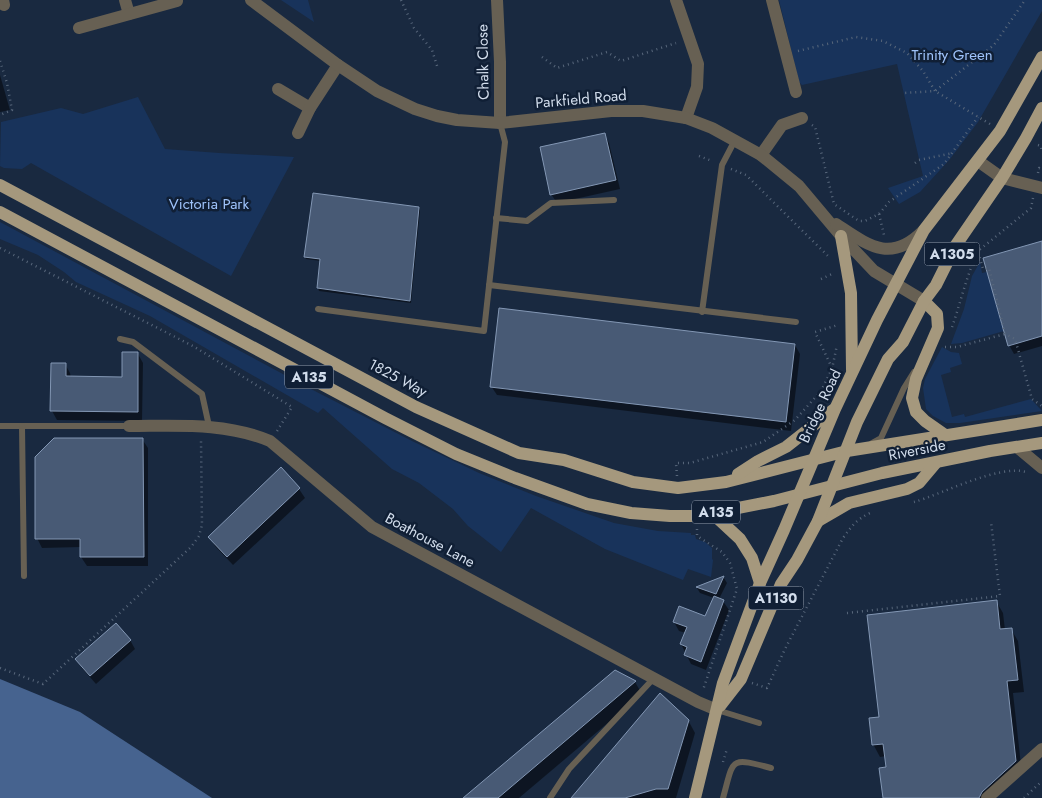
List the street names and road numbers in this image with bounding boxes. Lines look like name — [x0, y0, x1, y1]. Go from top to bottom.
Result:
street label: Chalk Close — [471, 24, 495, 100]
street label: Parkfield Road — [534, 84, 628, 114]
road number: A1305 — [924, 242, 980, 266]
street label: 1825 Way — [365, 353, 432, 403]
road number: A135 — [285, 366, 333, 388]
street label: Bridge Road — [793, 366, 847, 446]
street label: Riverside — [887, 434, 948, 466]
road number: A135 — [692, 501, 740, 524]
street label: Boathouse Lane — [381, 507, 479, 573]
road number: A1130 — [748, 586, 804, 610]

